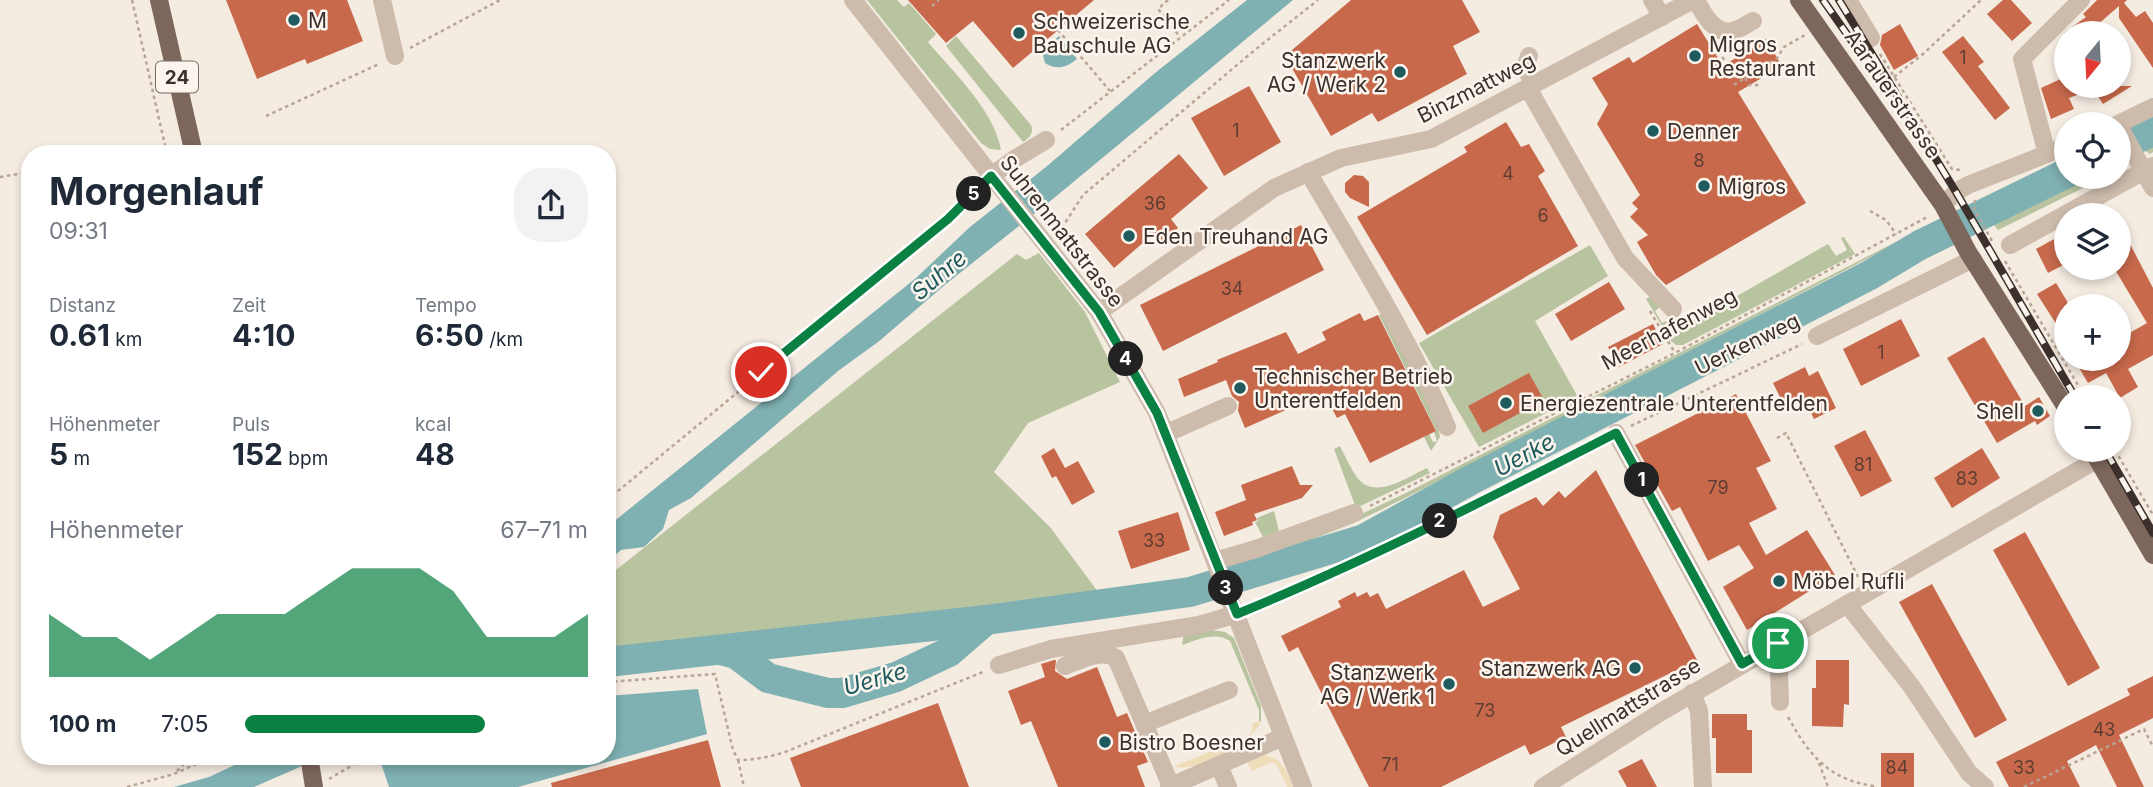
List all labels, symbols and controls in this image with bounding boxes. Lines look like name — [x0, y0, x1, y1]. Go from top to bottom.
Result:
place label: M — [308, 8, 327, 33]
place label: Schweizerische Bauschule AG — [1033, 9, 1190, 58]
marker: M — [286, 12, 302, 28]
north arrow — [2054, 21, 2132, 98]
map controls — [2054, 21, 2131, 462]
marker: Schweizerische Bauschule AG — [1011, 25, 1027, 41]
street label: Aarauerstrasse — [1840, 25, 1946, 163]
place label: Migros Restaurant — [1709, 32, 1816, 81]
house number: 1 — [1959, 47, 1967, 68]
place label: Stanzwerk AG / Werk 2 — [1267, 48, 1386, 97]
street label: Binzmattweg — [1413, 48, 1539, 128]
marker: Migros Restaurant — [1687, 48, 1703, 64]
road number: 24 — [156, 61, 198, 92]
marker: Stanzwerk AG / Werk 2 — [1392, 64, 1408, 80]
button: locate — [2054, 112, 2131, 189]
place label: Denner — [1667, 119, 1739, 144]
house number: 1 — [1232, 120, 1240, 141]
marker: Denner — [1645, 123, 1661, 139]
street label: Suhrenmattstrasse — [995, 150, 1129, 312]
house number: 8 — [1693, 150, 1705, 171]
house number: 4 — [1502, 163, 1514, 184]
text: Morgenlauf — [49, 168, 264, 214]
button: share — [514, 168, 588, 242]
place label: Migros — [1718, 174, 1786, 199]
pin: 5 — [956, 176, 992, 212]
marker: Migros — [1696, 178, 1712, 194]
text: 5 — [967, 182, 980, 205]
house number: 36 — [1144, 193, 1166, 214]
button: layers — [2054, 203, 2131, 280]
house number: 6 — [1537, 205, 1549, 226]
text: 09:31 — [49, 217, 108, 245]
place label: Eden Treuhand AG — [1143, 224, 1328, 249]
marker: Eden Treuhand AG — [1121, 228, 1137, 244]
water label: Suhre — [906, 244, 972, 306]
house number: 34 — [1221, 278, 1243, 299]
street label: Meerhafenweg — [1597, 283, 1741, 375]
text: Distanz — [49, 294, 116, 317]
text: Zeit — [232, 294, 266, 317]
text: Tempo — [415, 294, 477, 317]
button: + — [2054, 294, 2131, 371]
street label: Uerkenweg — [1690, 308, 1804, 380]
text: 0.61 — [49, 317, 110, 353]
text: 4:10 — [232, 317, 295, 353]
text: 6:50 — [415, 317, 484, 353]
text: km — [110, 328, 142, 351]
text: /km — [484, 328, 523, 351]
pin — [731, 342, 791, 402]
pin: 4 — [1108, 342, 1144, 376]
house number: 1 — [1877, 342, 1885, 363]
text: 4 — [1119, 347, 1132, 370]
icon: check — [742, 353, 780, 391]
place label: Technischer Betrieb Unterentfelden — [1254, 364, 1453, 413]
marker: Technischer Betrieb Unterentfelden — [1232, 380, 1248, 396]
button: − — [2054, 385, 2131, 462]
place label: Energiezentrale Unterentfelden — [1520, 391, 1828, 416]
marker: Energiezentrale Unterentfelden — [1498, 395, 1514, 411]
place label: Shell — [1976, 399, 2024, 424]
marker: Shell — [2030, 403, 2046, 419]
text: Höhenmeter — [49, 413, 160, 436]
text: Puls — [232, 413, 270, 436]
text: kcal — [415, 413, 451, 436]
water label: Uerke — [1489, 427, 1559, 483]
text: 5 — [49, 436, 68, 472]
text: 152 — [232, 436, 283, 472]
text: 48 — [415, 436, 455, 472]
text: m — [68, 447, 90, 470]
text: bpm — [283, 447, 328, 470]
house number: 81 — [1854, 454, 1872, 475]
pin: 1 — [1624, 462, 1660, 498]
text: 1 — [1637, 468, 1646, 491]
house number: 83 — [1956, 468, 1978, 489]
house number: 79 — [1707, 477, 1729, 498]
pin: 2 — [1422, 504, 1458, 538]
text: 2 — [1434, 509, 1445, 532]
text: Höhenmeter — [49, 516, 183, 544]
text: 67–71 m — [500, 516, 588, 544]
house number: 33 — [1143, 530, 1165, 551]
place label: Möbel Rufli — [1793, 569, 1905, 594]
pin: 3 — [1208, 570, 1244, 606]
marker: Möbel Rufli — [1771, 573, 1787, 589]
text: 3 — [1219, 576, 1232, 599]
pin — [1748, 613, 1808, 673]
icon: arrive — [1759, 624, 1797, 662]
street label: Quellmattstrasse — [1551, 652, 1705, 762]
place label: Stanzwerk AG — [1481, 656, 1621, 681]
water label: Uerke — [840, 657, 910, 701]
place label: Stanzwerk AG / Werk 1 — [1320, 660, 1435, 709]
marker: Stanzwerk AG — [1627, 660, 1643, 676]
marker: Stanzwerk AG / Werk 1 — [1441, 676, 1457, 692]
house number: 73 — [1474, 700, 1496, 721]
text: 100 m — [49, 710, 116, 738]
text: 7:05 — [161, 710, 208, 738]
house number: 43 — [2093, 719, 2115, 740]
place label: Bistro Boesner — [1119, 730, 1264, 755]
marker: Bistro Boesner — [1097, 734, 1113, 750]
house number: 71 — [1381, 754, 1399, 775]
house number: 84 — [1886, 757, 1908, 778]
house number: 33 — [2013, 757, 2035, 778]

